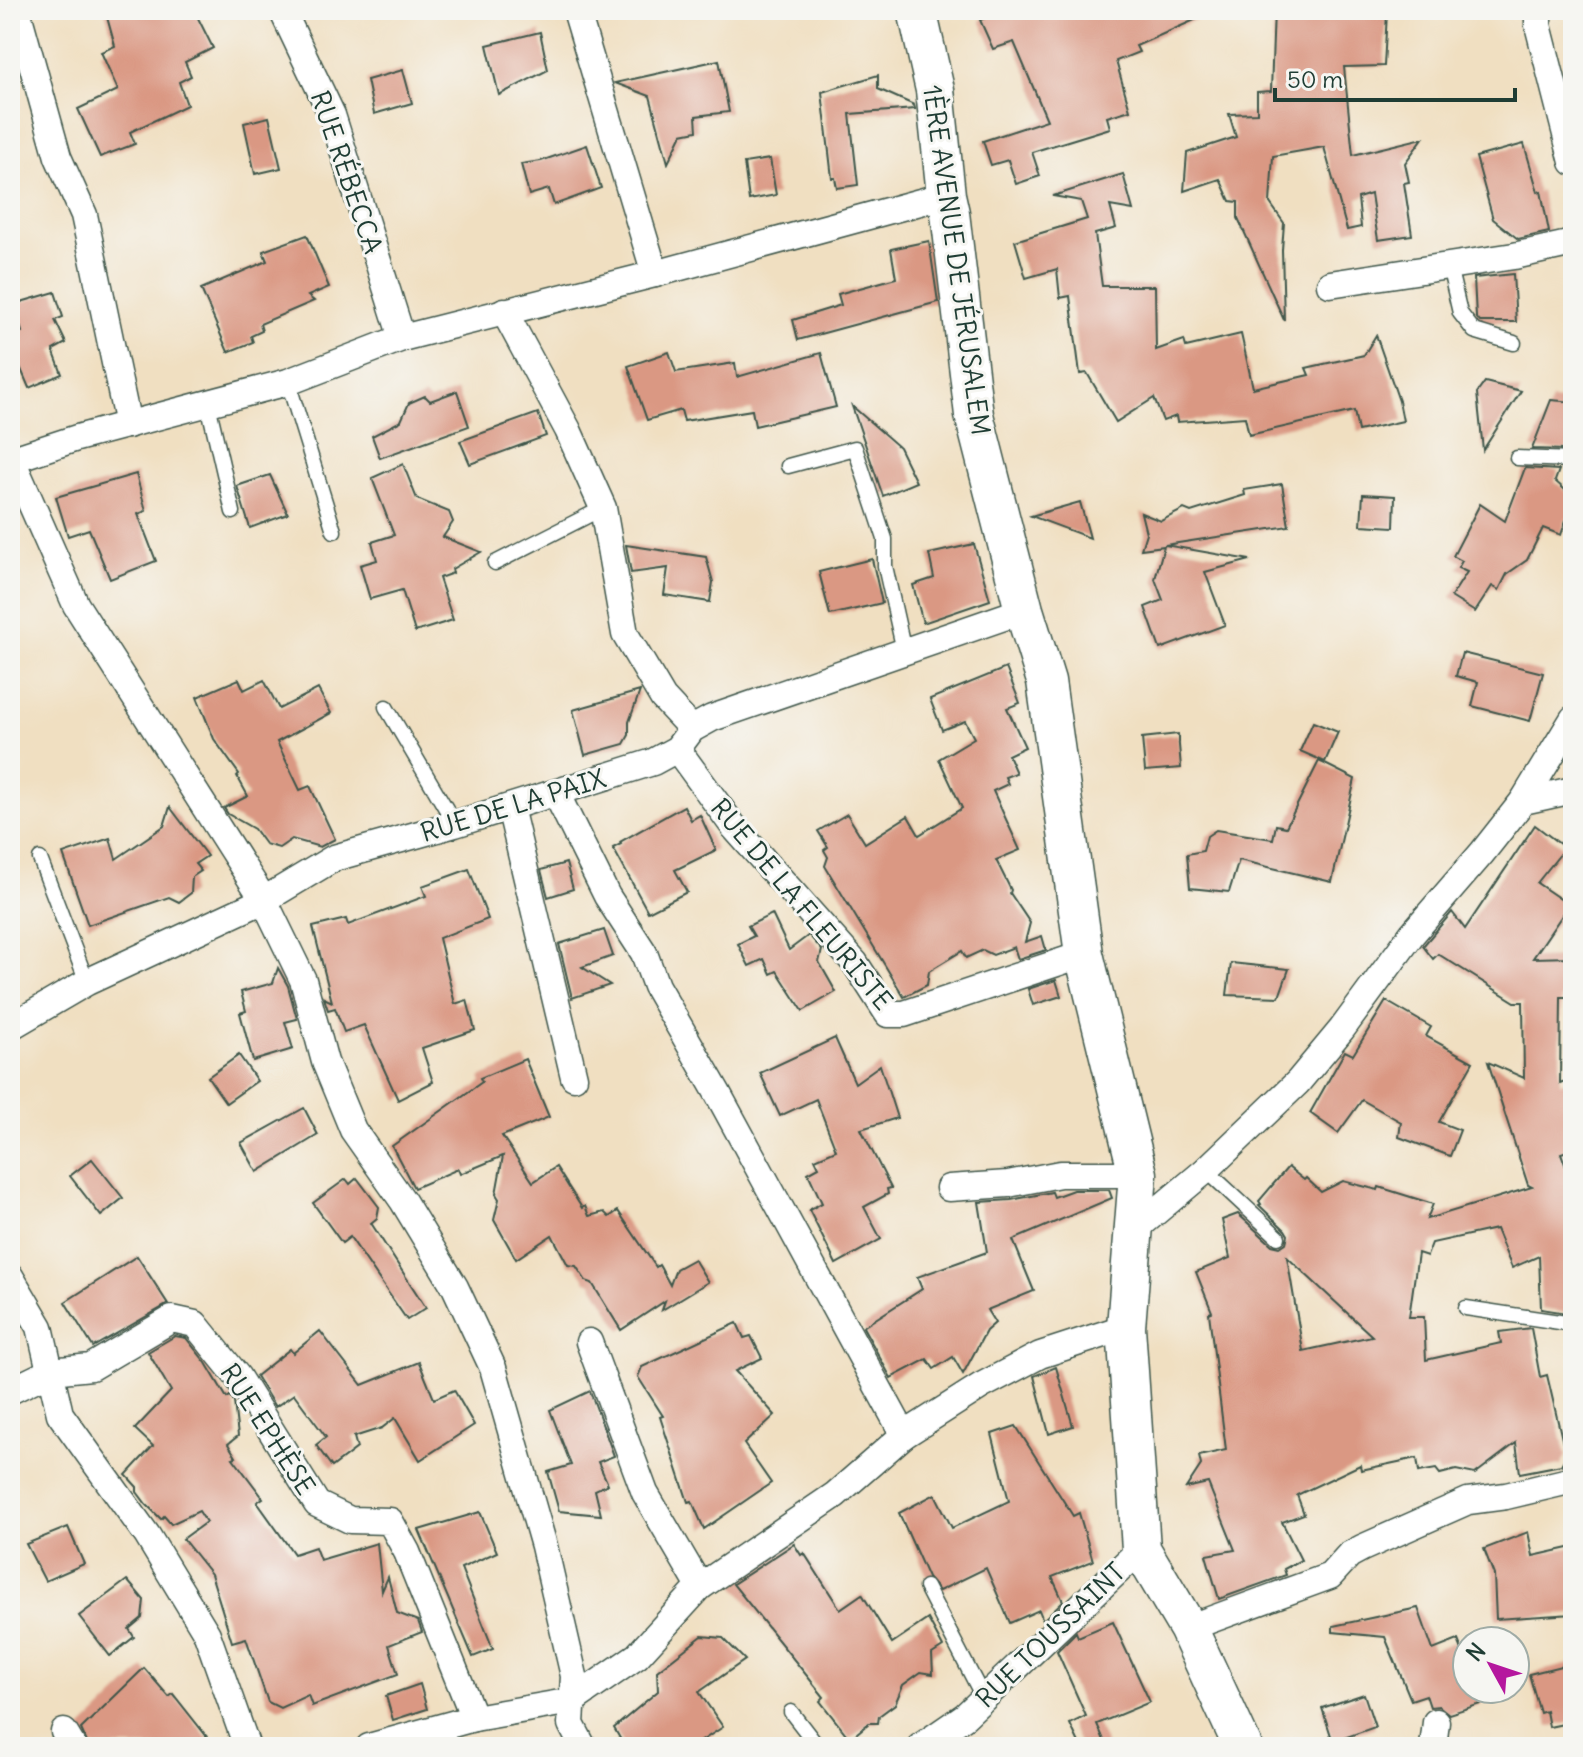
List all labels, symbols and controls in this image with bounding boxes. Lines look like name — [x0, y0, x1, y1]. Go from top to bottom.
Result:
scale bar — [1275, 52, 1515, 102]
text: 50 m — [1287, 64, 1343, 94]
street label: 1ÈRE AVENUE DE JÉRUSALEM — [916, 83, 999, 437]
street label: RUE RÉBECCA — [304, 86, 391, 258]
street label: RUE DE LA PAIX — [416, 761, 610, 849]
street label: RUE DE LA FLEURISTE — [704, 792, 900, 1016]
street label: RUE EPHÈSE — [213, 1356, 324, 1501]
street label: RUE TOUSSAINT — [968, 1555, 1132, 1715]
north arrow — [1451, 1625, 1531, 1705]
text: N — [1460, 1637, 1491, 1667]

